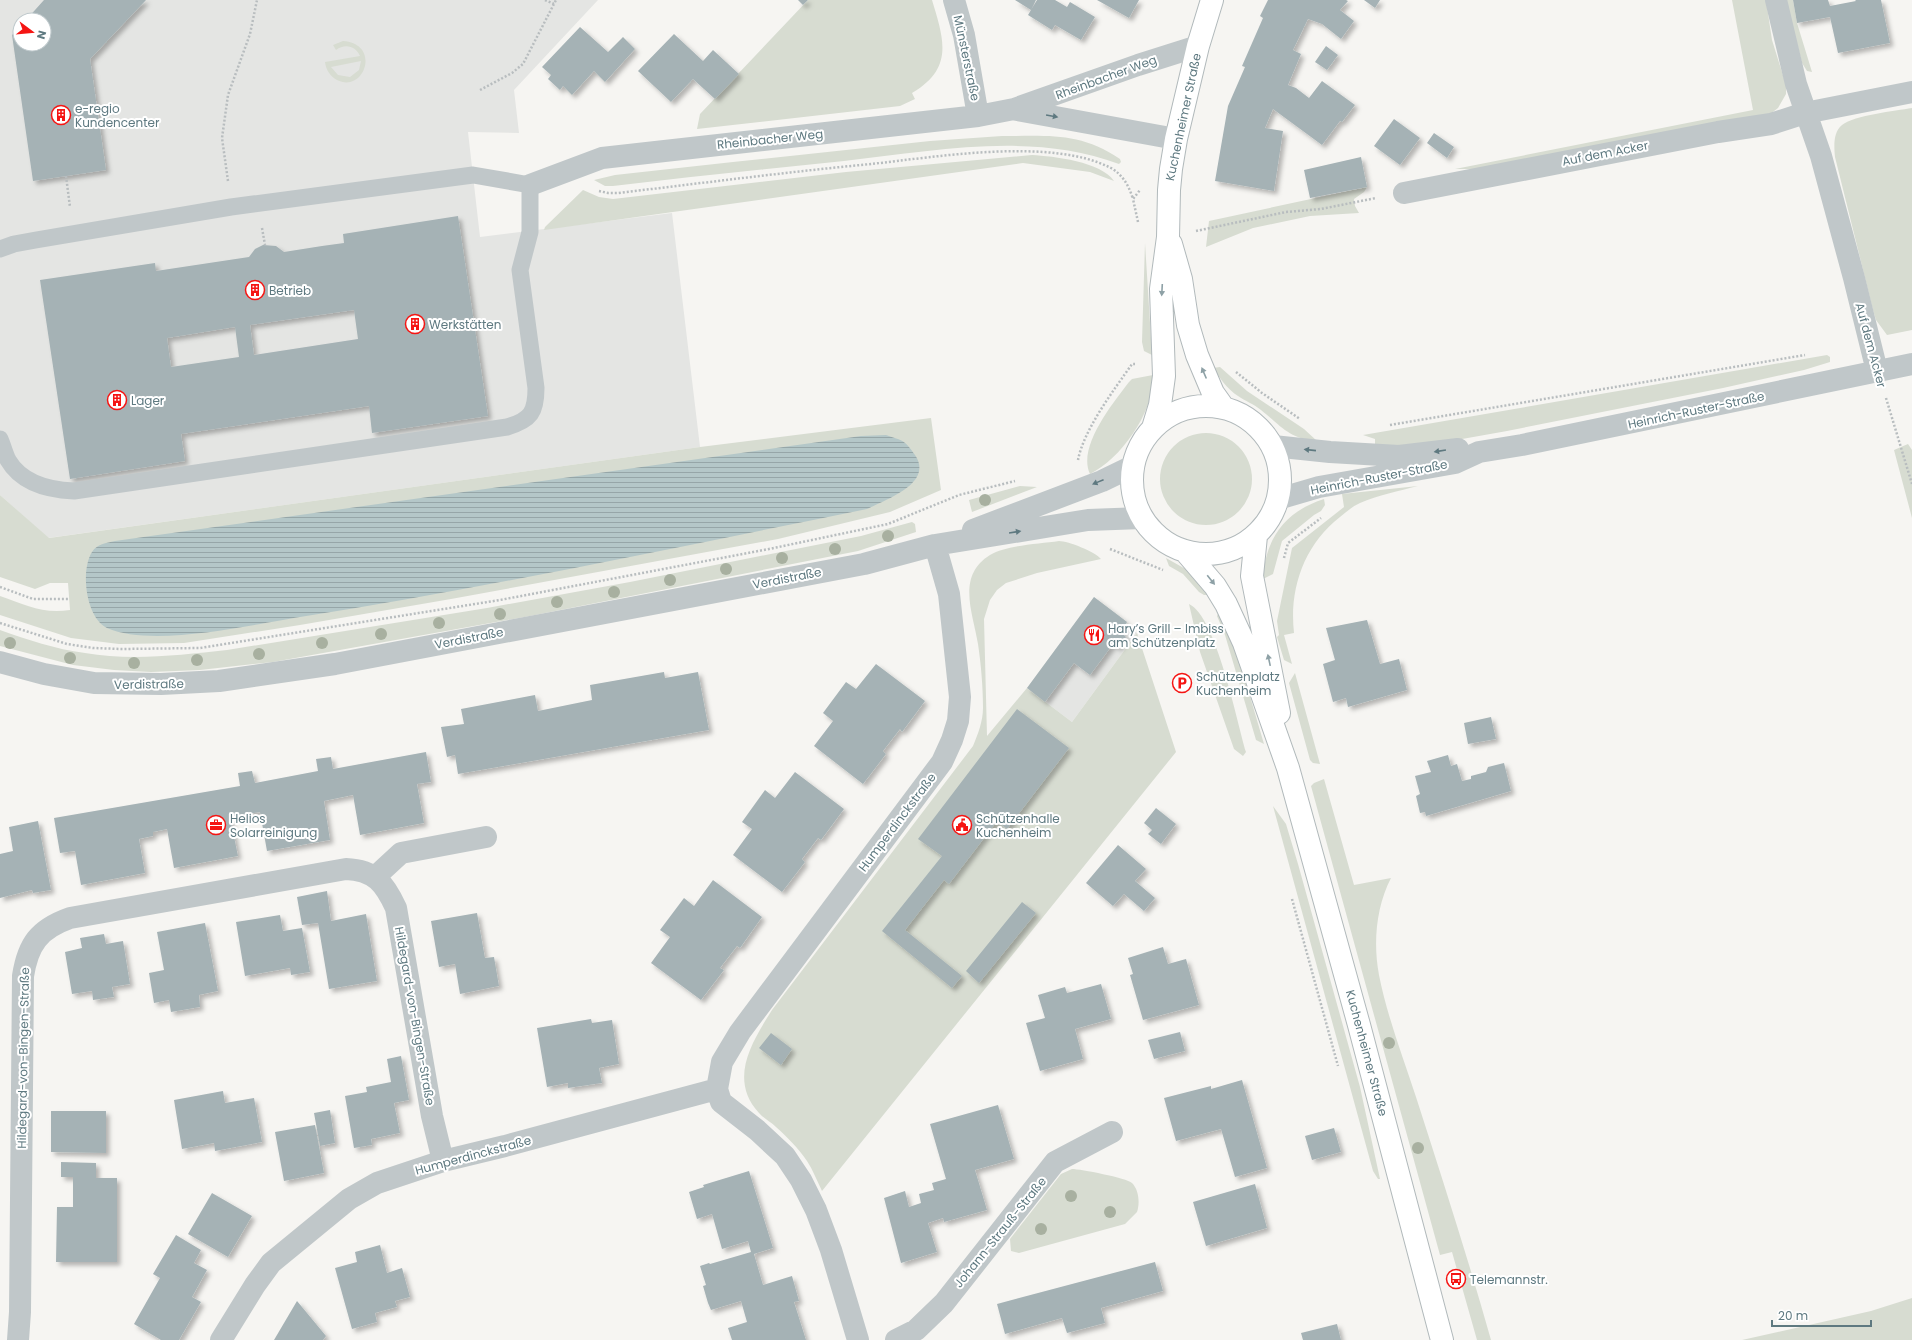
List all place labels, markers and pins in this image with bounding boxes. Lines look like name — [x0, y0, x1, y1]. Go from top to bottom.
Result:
place label: e-regio Kundencenter — [75, 100, 160, 131]
building icon: e-regio Kundencenter — [50, 104, 72, 126]
building icon: Betrieb — [244, 279, 266, 301]
place label: Betrieb — [269, 282, 311, 299]
building icon: Werkstätten — [404, 313, 426, 335]
place label: Werkstätten — [429, 316, 501, 333]
building icon: Lager — [106, 389, 128, 411]
place label: Lager — [131, 392, 165, 409]
place label: Hary’s Grill – Imbiss am Schützenplatz — [1108, 620, 1224, 651]
restaurant icon: Hary’s Grill – Imbiss am Schützenplatz — [1083, 624, 1105, 646]
place label: Schützenplatz Kuchenheim — [1196, 668, 1280, 699]
parking icon: Schützenplatz Kuchenheim — [1171, 672, 1193, 694]
place label: Helios Solarreinigung — [230, 810, 317, 841]
place label: Schützenhalle Kuchenheim — [976, 810, 1060, 841]
office icon: Helios Solarreinigung — [205, 814, 227, 836]
public building icon: Schützenhalle Kuchenheim — [951, 814, 973, 836]
bus stop icon: Telemannstr. — [1445, 1268, 1467, 1290]
place label: Telemannstr. — [1470, 1271, 1548, 1288]

